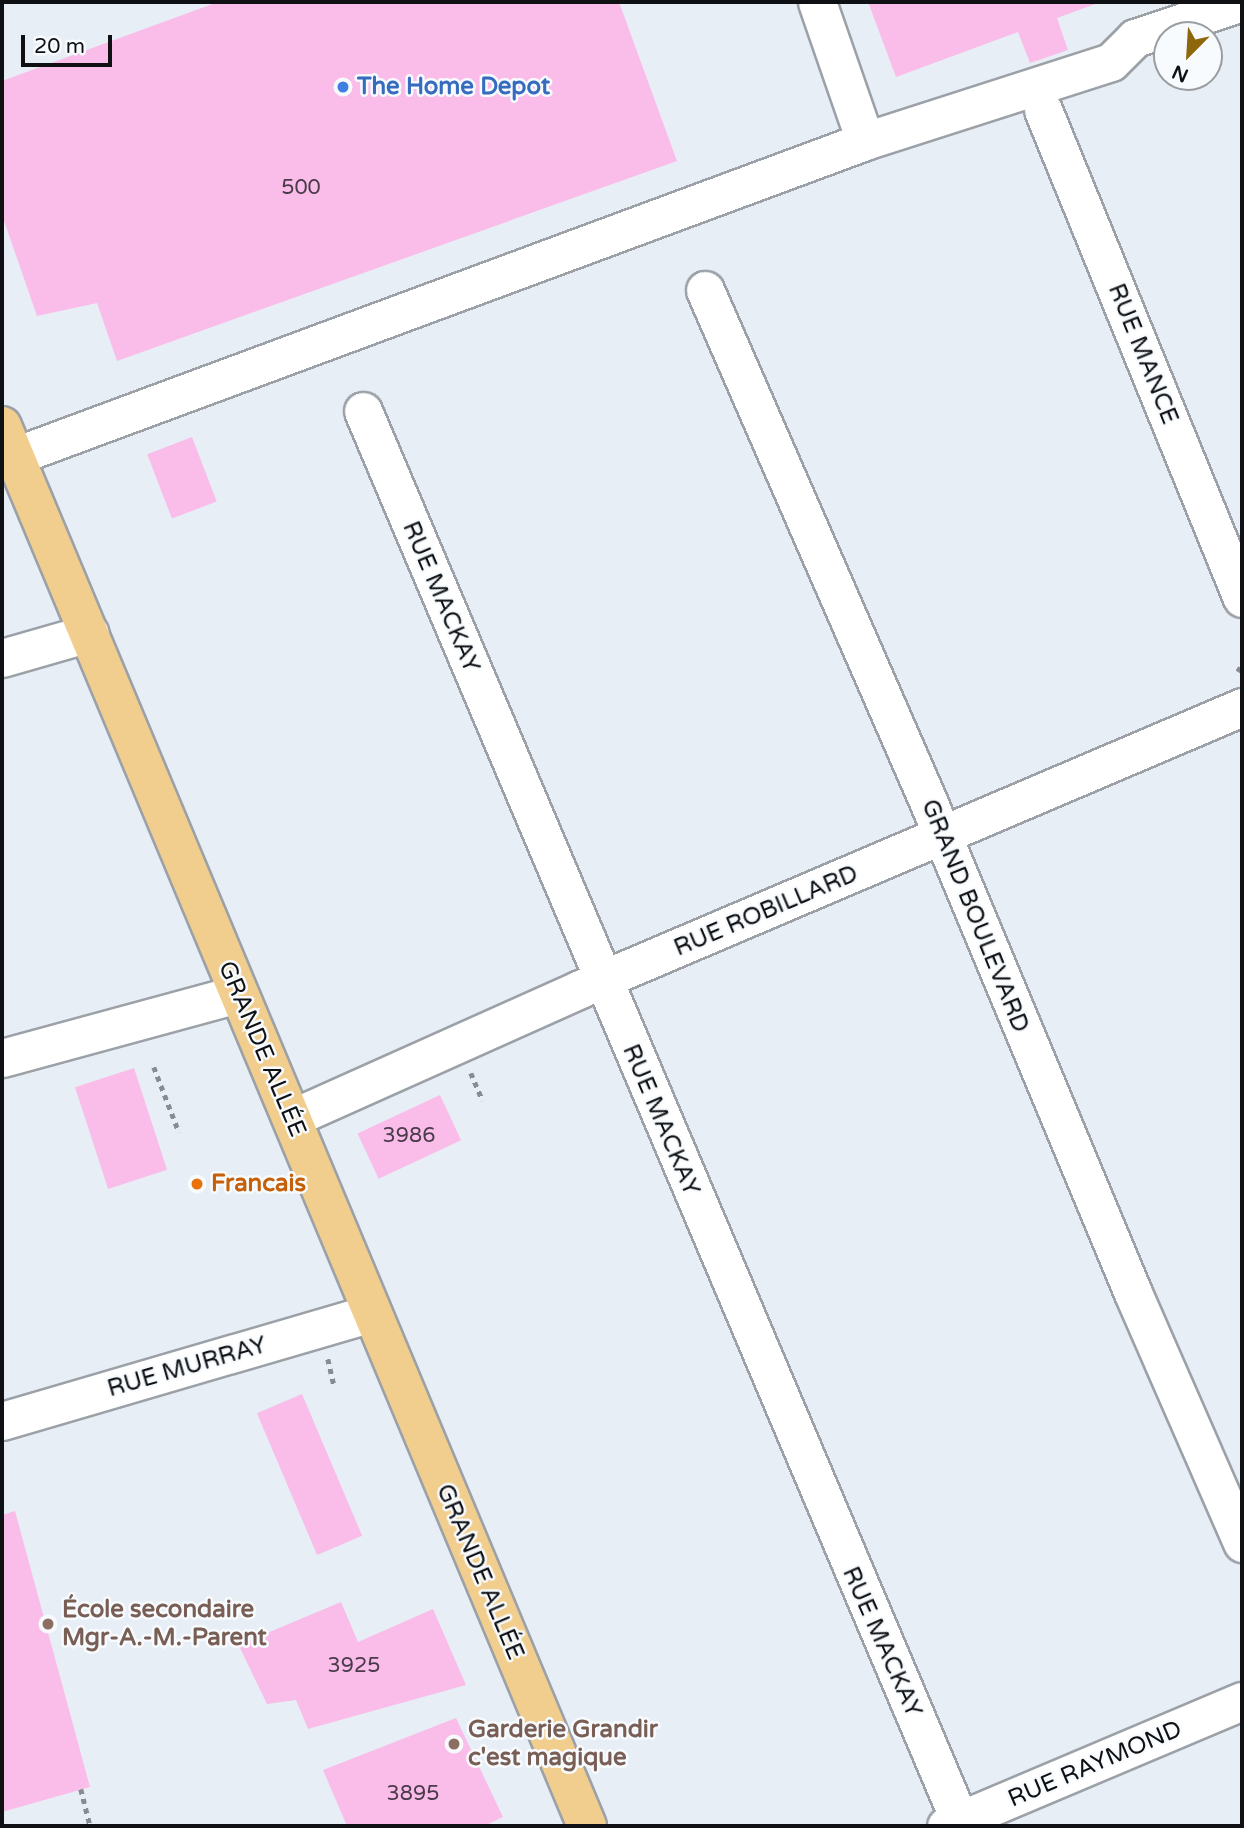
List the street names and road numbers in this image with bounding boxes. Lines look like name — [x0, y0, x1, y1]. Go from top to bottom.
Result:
street label: RUE MANCE — [1102, 279, 1184, 429]
street label: RUE MACKAY — [396, 517, 486, 677]
street label: GRAND BOULEVARD — [915, 795, 1035, 1037]
street label: RUE ROBILLARD — [670, 859, 862, 963]
street label: GRANDE ALLÉE — [212, 957, 312, 1141]
street label: RUE MACKAY — [616, 1040, 706, 1200]
street label: RUE MURRAY — [104, 1331, 270, 1403]
street label: GRANDE ALLÉE — [430, 1480, 530, 1664]
street label: RUE MACKAY — [836, 1562, 928, 1722]
street label: RUE RAYMOND — [1004, 1714, 1186, 1814]

